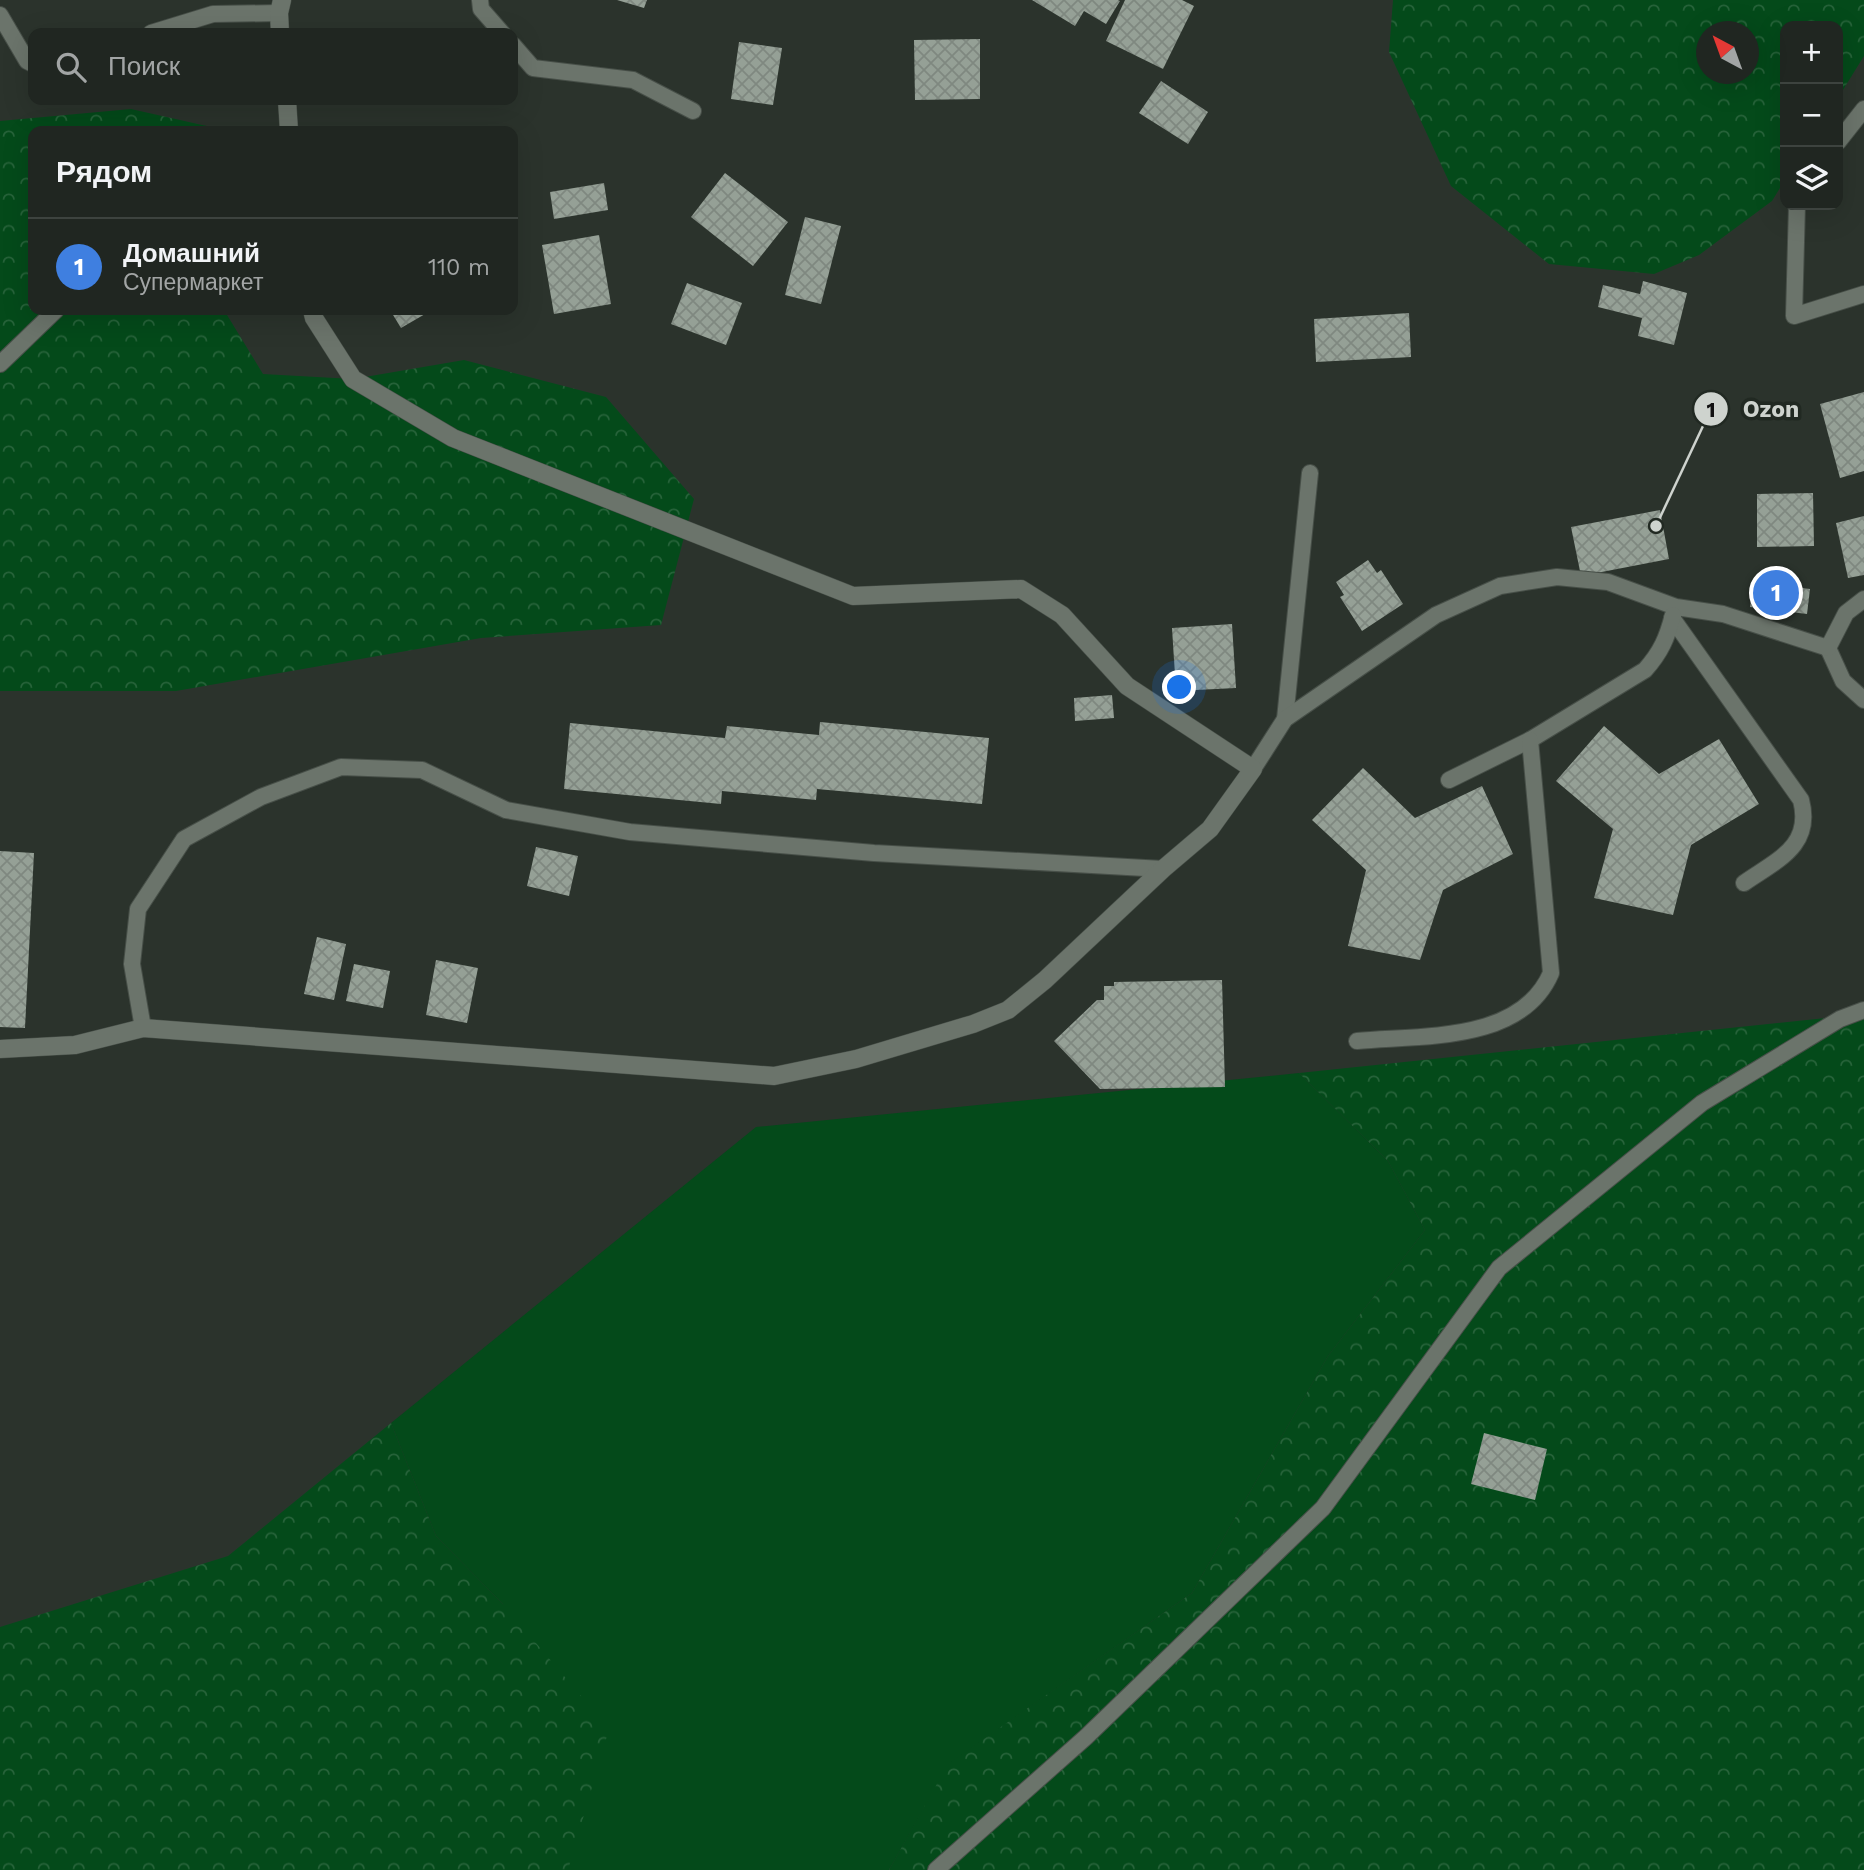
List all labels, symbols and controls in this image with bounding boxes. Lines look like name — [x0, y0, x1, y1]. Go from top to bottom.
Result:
north arrow — [1696, 21, 1759, 84]
map controls — [1780, 21, 1843, 210]
button: + — [1780, 21, 1843, 84]
search box — [28, 28, 518, 105]
icon: search — [52, 48, 90, 86]
text: Поиск — [108, 51, 180, 81]
button: − — [1780, 84, 1843, 147]
button: layers — [1780, 147, 1843, 210]
text: Рядом — [56, 154, 152, 189]
text: Домашний — [123, 238, 260, 268]
text: 1 — [74, 254, 84, 281]
text: 110 m — [428, 254, 490, 281]
text: Супермаркет — [123, 269, 263, 296]
callout: Ozon — [1694, 387, 1814, 431]
text: Ozon — [1743, 396, 1799, 423]
text: 1 — [1706, 397, 1716, 422]
pin: 1 — [1753, 567, 1799, 619]
your location — [1162, 670, 1196, 704]

